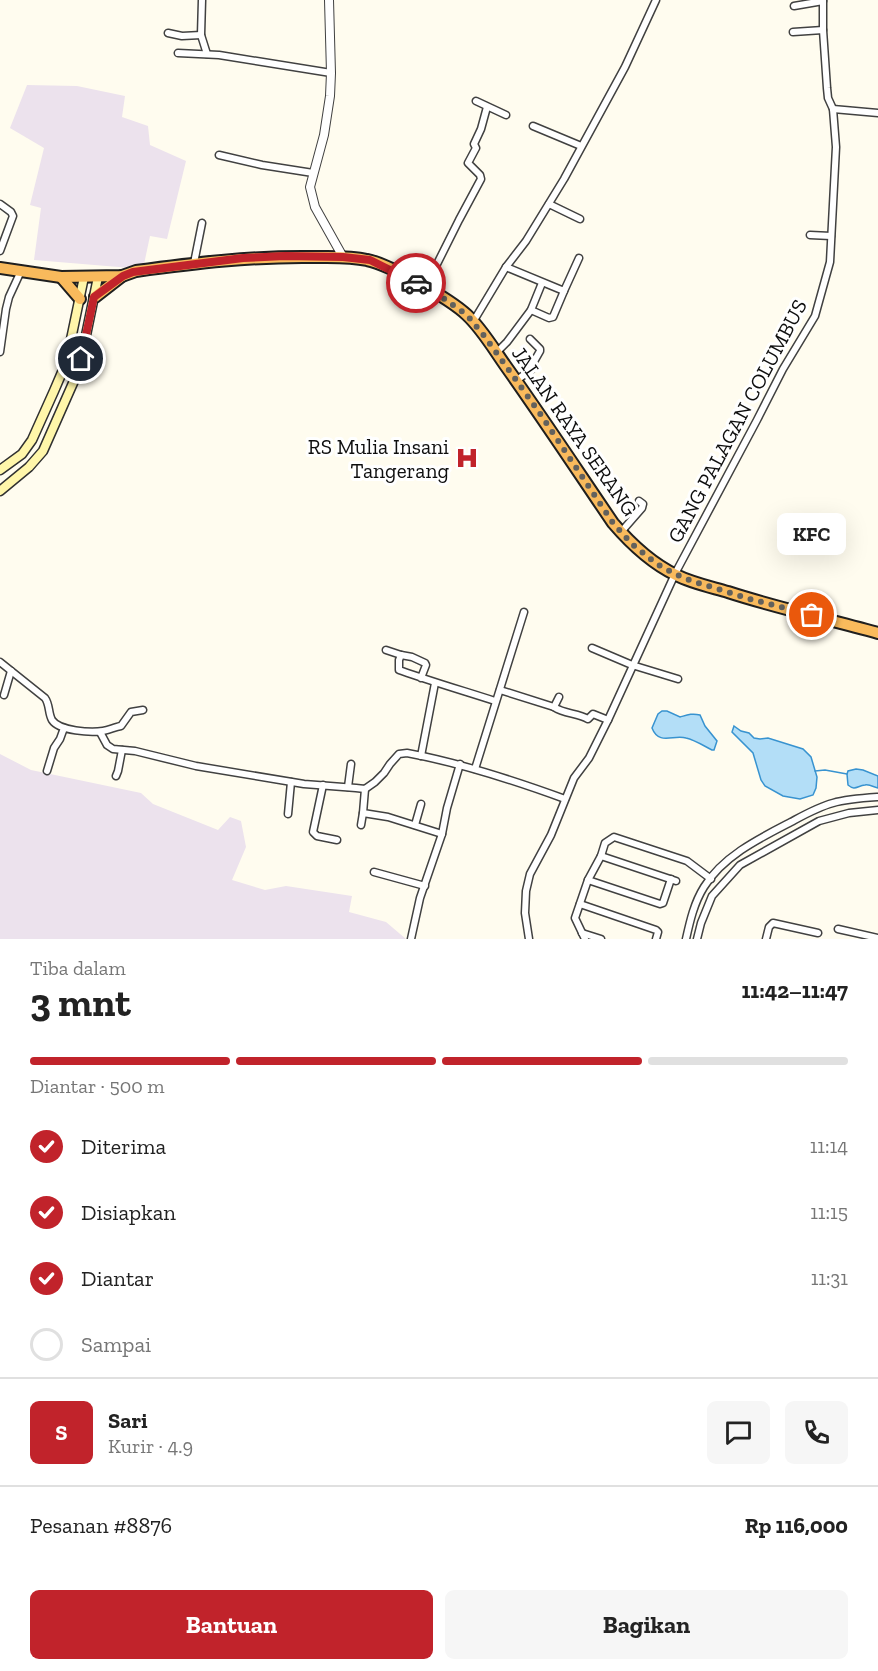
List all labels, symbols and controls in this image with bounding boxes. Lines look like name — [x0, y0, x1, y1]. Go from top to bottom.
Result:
courier — [386, 253, 446, 313]
icon: car — [400, 267, 433, 300]
street label: GANG PALAGAN COLUMBUS — [662, 295, 812, 547]
pin — [55, 333, 106, 384]
street label: JALAN RAYA SERANG — [507, 341, 643, 521]
icon: home — [64, 342, 97, 375]
place label: RS Mulia Insani Tangerang — [308, 434, 449, 483]
hospital icon: RS Mulia Insani Tangerang — [454, 445, 480, 471]
callout: KFC — [778, 513, 846, 555]
text: KFC — [793, 522, 830, 546]
pin — [786, 589, 837, 640]
icon: bag — [795, 598, 828, 631]
text: Tiba dalam — [30, 956, 126, 980]
text: 11:42–11:47 — [741, 977, 848, 1004]
text: 3 mnt — [30, 979, 131, 1026]
text: Diantar · 500 m — [30, 1074, 165, 1098]
icon: check — [30, 1130, 63, 1163]
text: Diterima — [81, 1133, 166, 1160]
text: 11:14 — [810, 1134, 848, 1158]
icon: check — [30, 1196, 63, 1229]
text: Disiapkan — [81, 1199, 176, 1226]
text: 11:15 — [810, 1200, 848, 1224]
icon: check — [30, 1262, 63, 1295]
text: Diantar — [81, 1265, 154, 1292]
text: 11:31 — [811, 1266, 848, 1290]
text: Sampai — [81, 1331, 151, 1358]
button: chat — [707, 1401, 770, 1464]
button: phone — [785, 1401, 848, 1464]
text: Sari — [108, 1407, 148, 1434]
text: S — [55, 1419, 68, 1446]
text: Kurir · 4.9 — [108, 1434, 193, 1458]
text: Pesanan #8876 — [30, 1512, 172, 1539]
text: Rp 116,000 — [745, 1512, 848, 1539]
button: Bantuan — [30, 1590, 433, 1659]
button: Bagikan — [445, 1590, 848, 1659]

